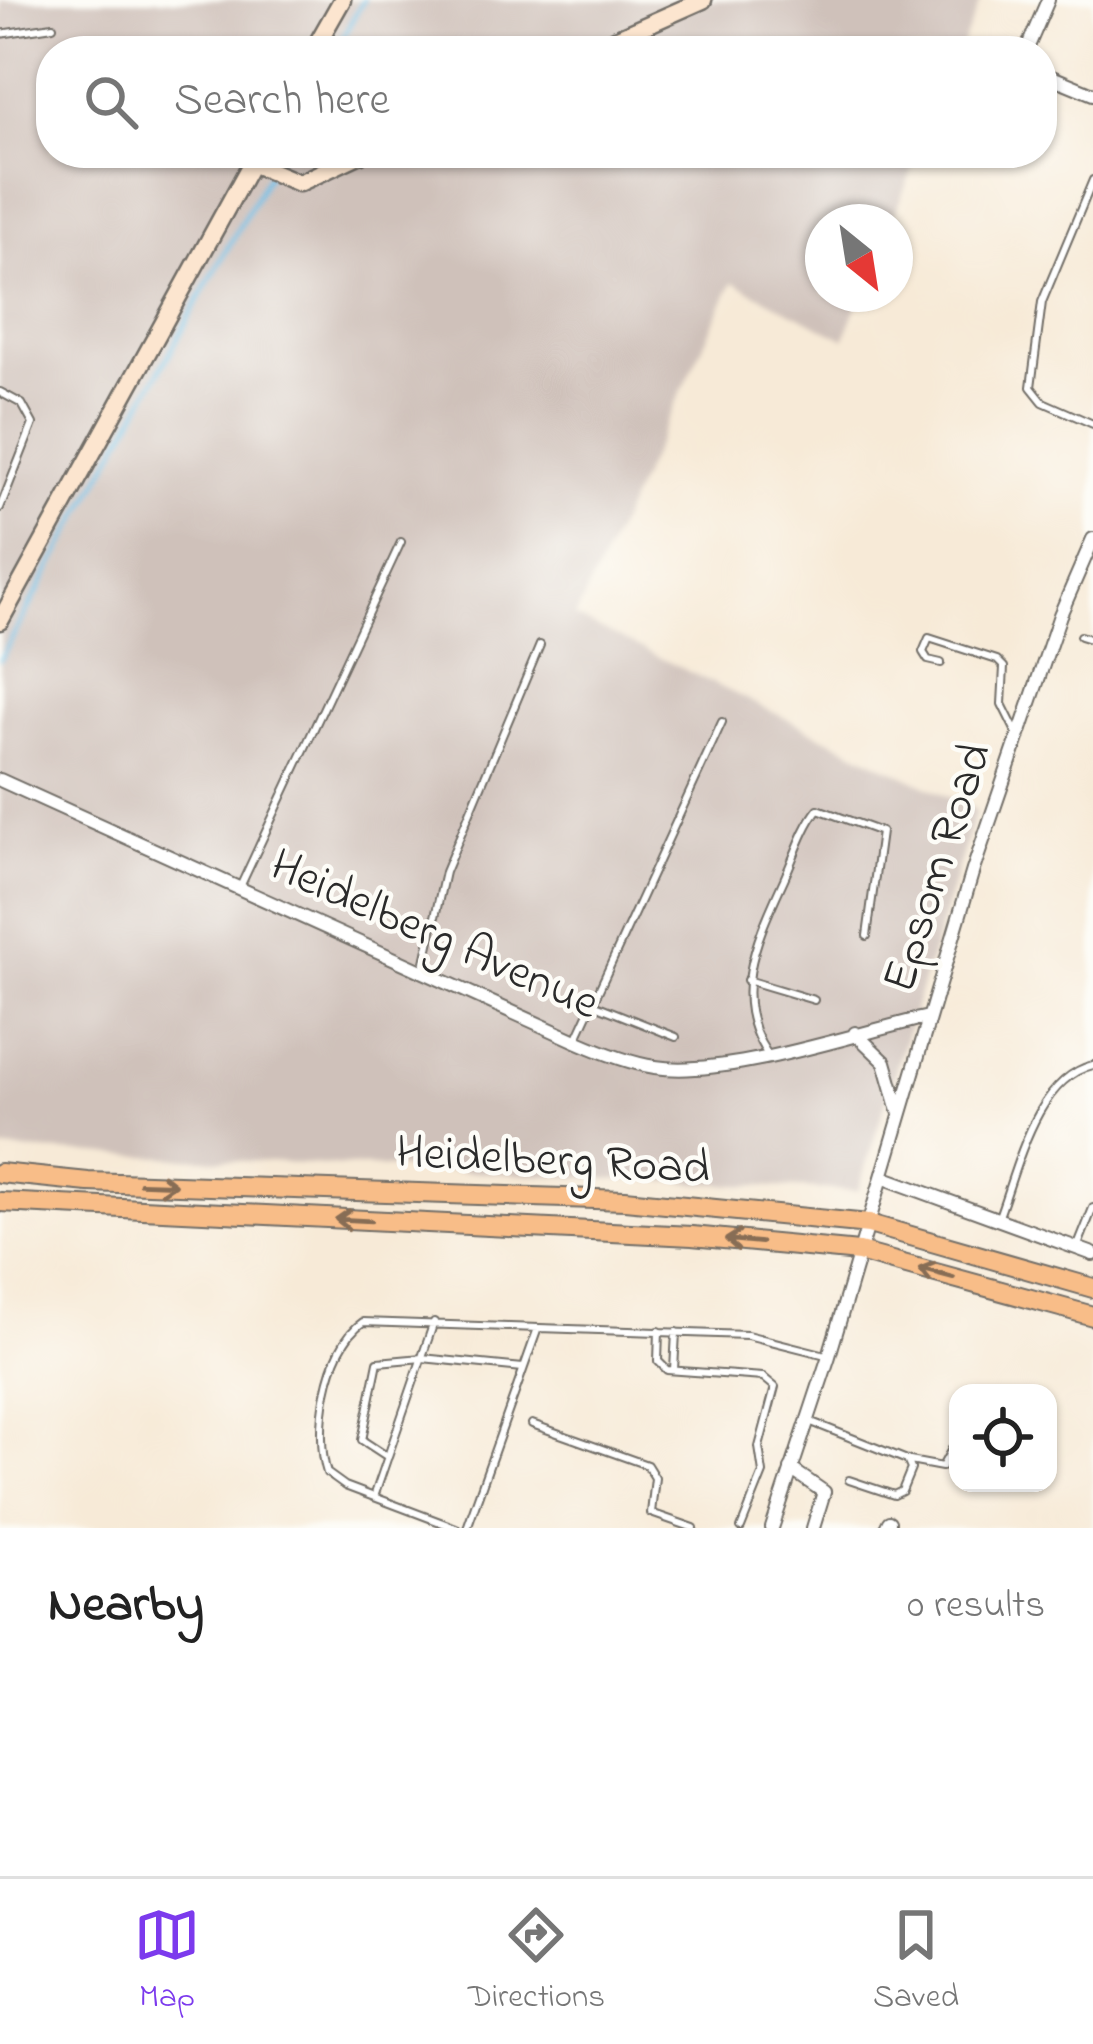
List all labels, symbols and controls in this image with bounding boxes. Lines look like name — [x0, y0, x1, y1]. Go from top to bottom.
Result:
search box — [36, 36, 1057, 168]
icon: search — [78, 69, 144, 135]
text: Search here — [174, 69, 390, 135]
north arrow — [805, 204, 913, 312]
street label: Epsom Road — [866, 734, 1012, 1002]
street label: Heidelberg Avenue — [258, 832, 610, 1041]
street label: Heidelberg Road — [394, 1119, 712, 1206]
one-way arrow — [138, 1173, 177, 1196]
one-way arrow — [334, 1208, 373, 1231]
one-way arrow — [724, 1229, 763, 1252]
one-way arrow — [918, 1260, 956, 1282]
map controls — [949, 1384, 1057, 1492]
button: locate — [949, 1384, 1057, 1492]
text: Nearby — [48, 1569, 204, 1644]
text: 0 results — [907, 1578, 1045, 1635]
tab: Map — [134, 1902, 200, 2022]
tab: Directions — [468, 1902, 605, 2022]
tab: Saved — [873, 1902, 959, 2022]

